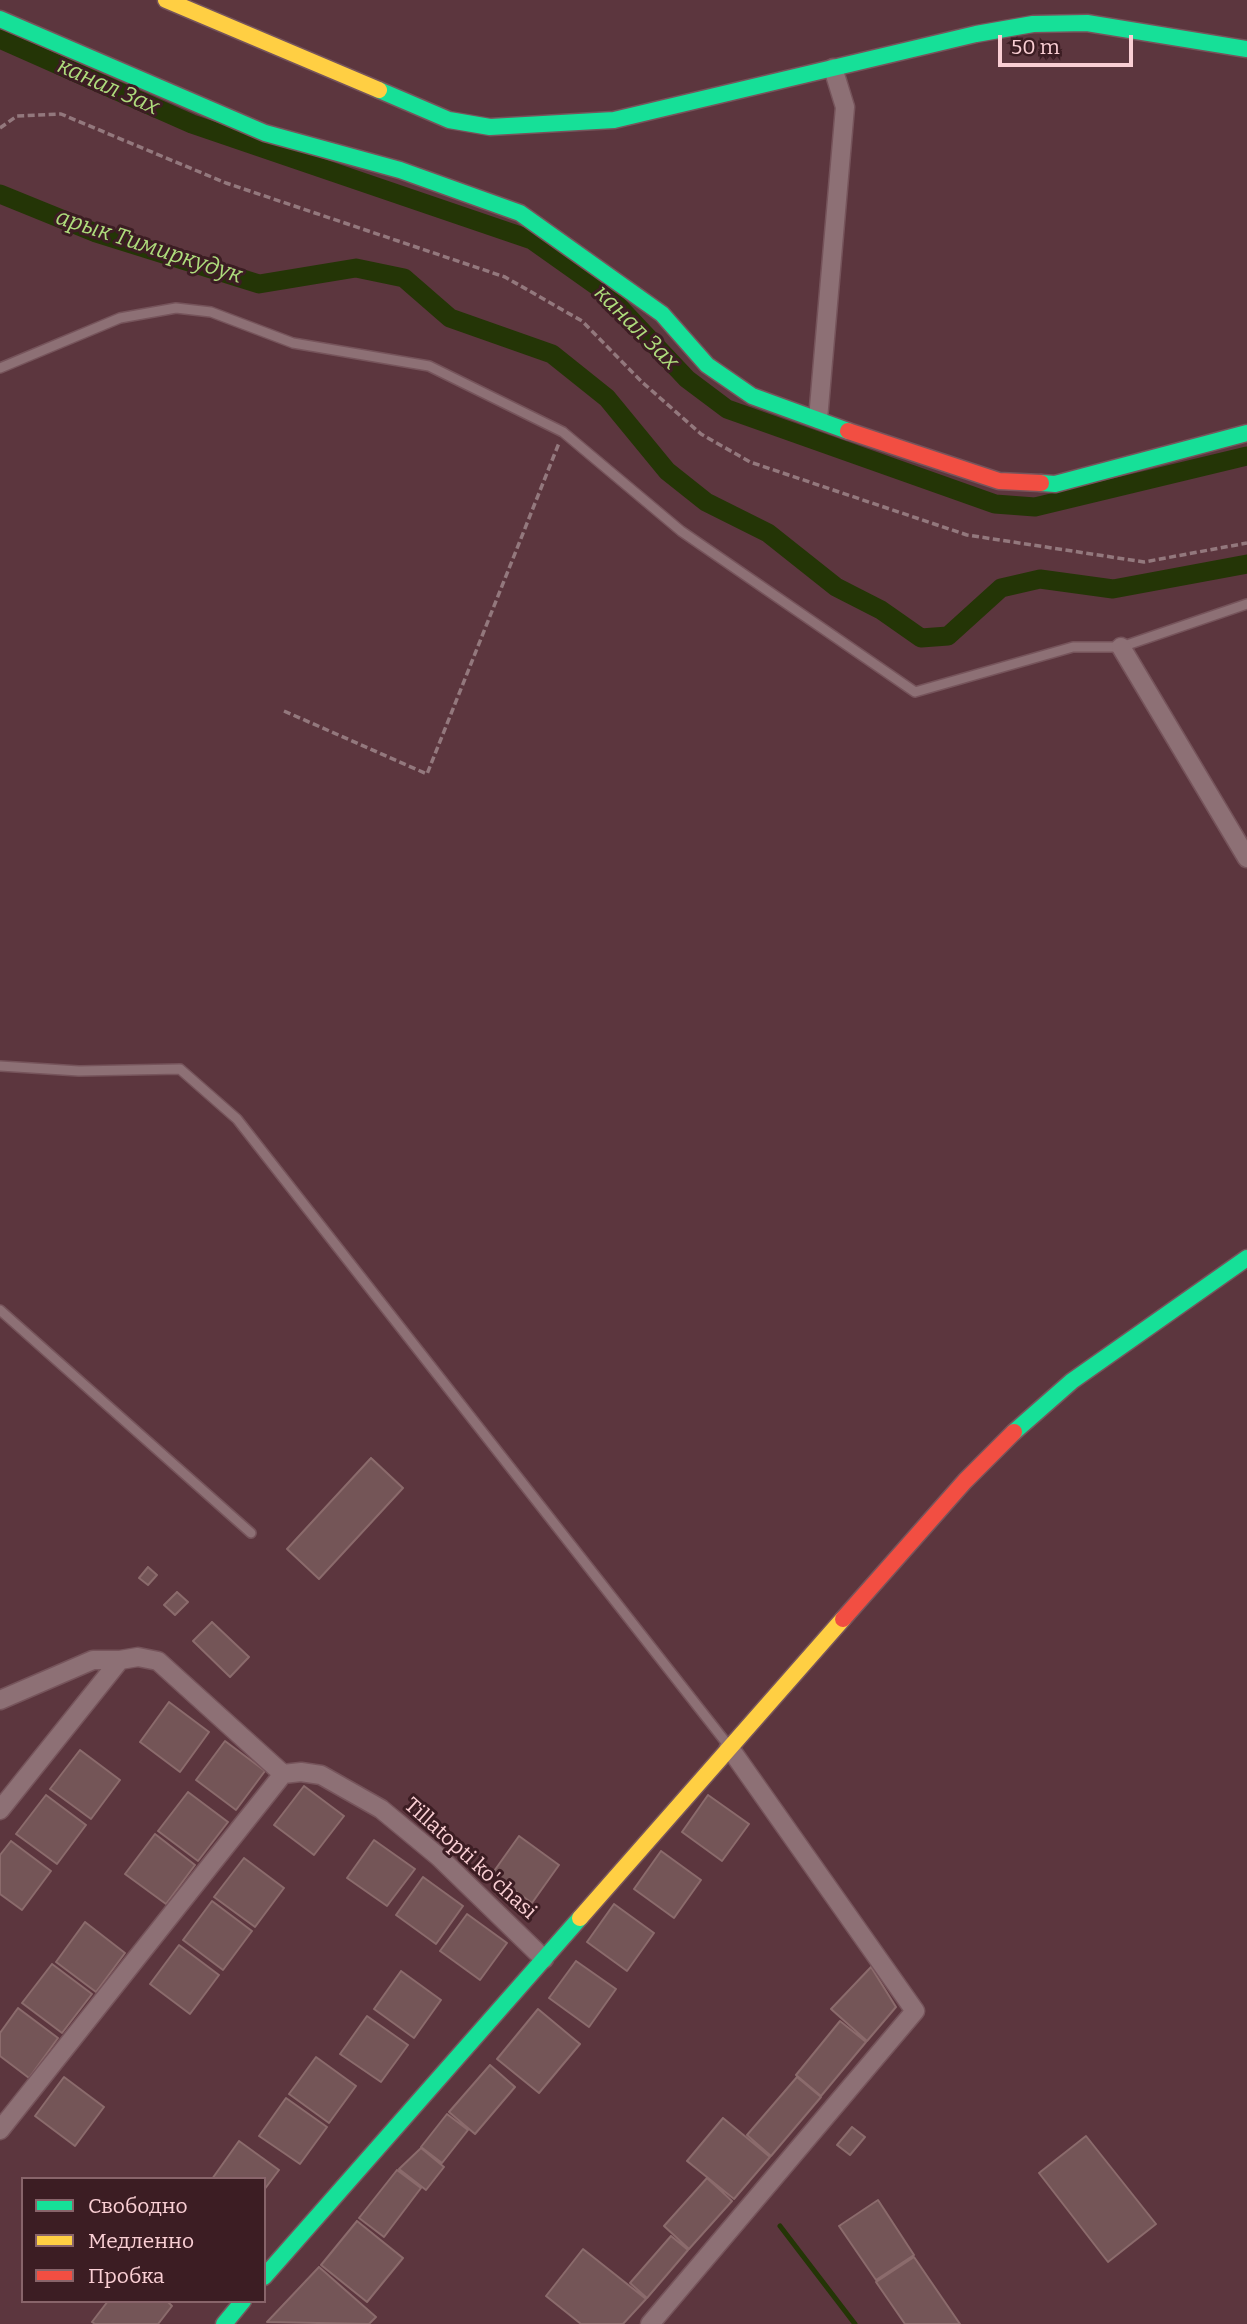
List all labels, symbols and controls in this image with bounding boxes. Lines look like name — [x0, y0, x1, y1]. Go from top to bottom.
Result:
scale bar — [1002, 21, 1137, 65]
text: 50 m — [1011, 34, 1060, 60]
water label: канал Зах — [53, 52, 163, 122]
water label: арык Тимиркудук — [52, 204, 246, 290]
water label: канал Зах — [588, 280, 684, 376]
street label: Tillatopti ko'chasi — [399, 1793, 541, 1925]
legend — [21, 2177, 266, 2303]
text: Свободно — [88, 2193, 188, 2219]
text: Медленно — [88, 2228, 194, 2254]
text: Пробка — [88, 2263, 165, 2289]

